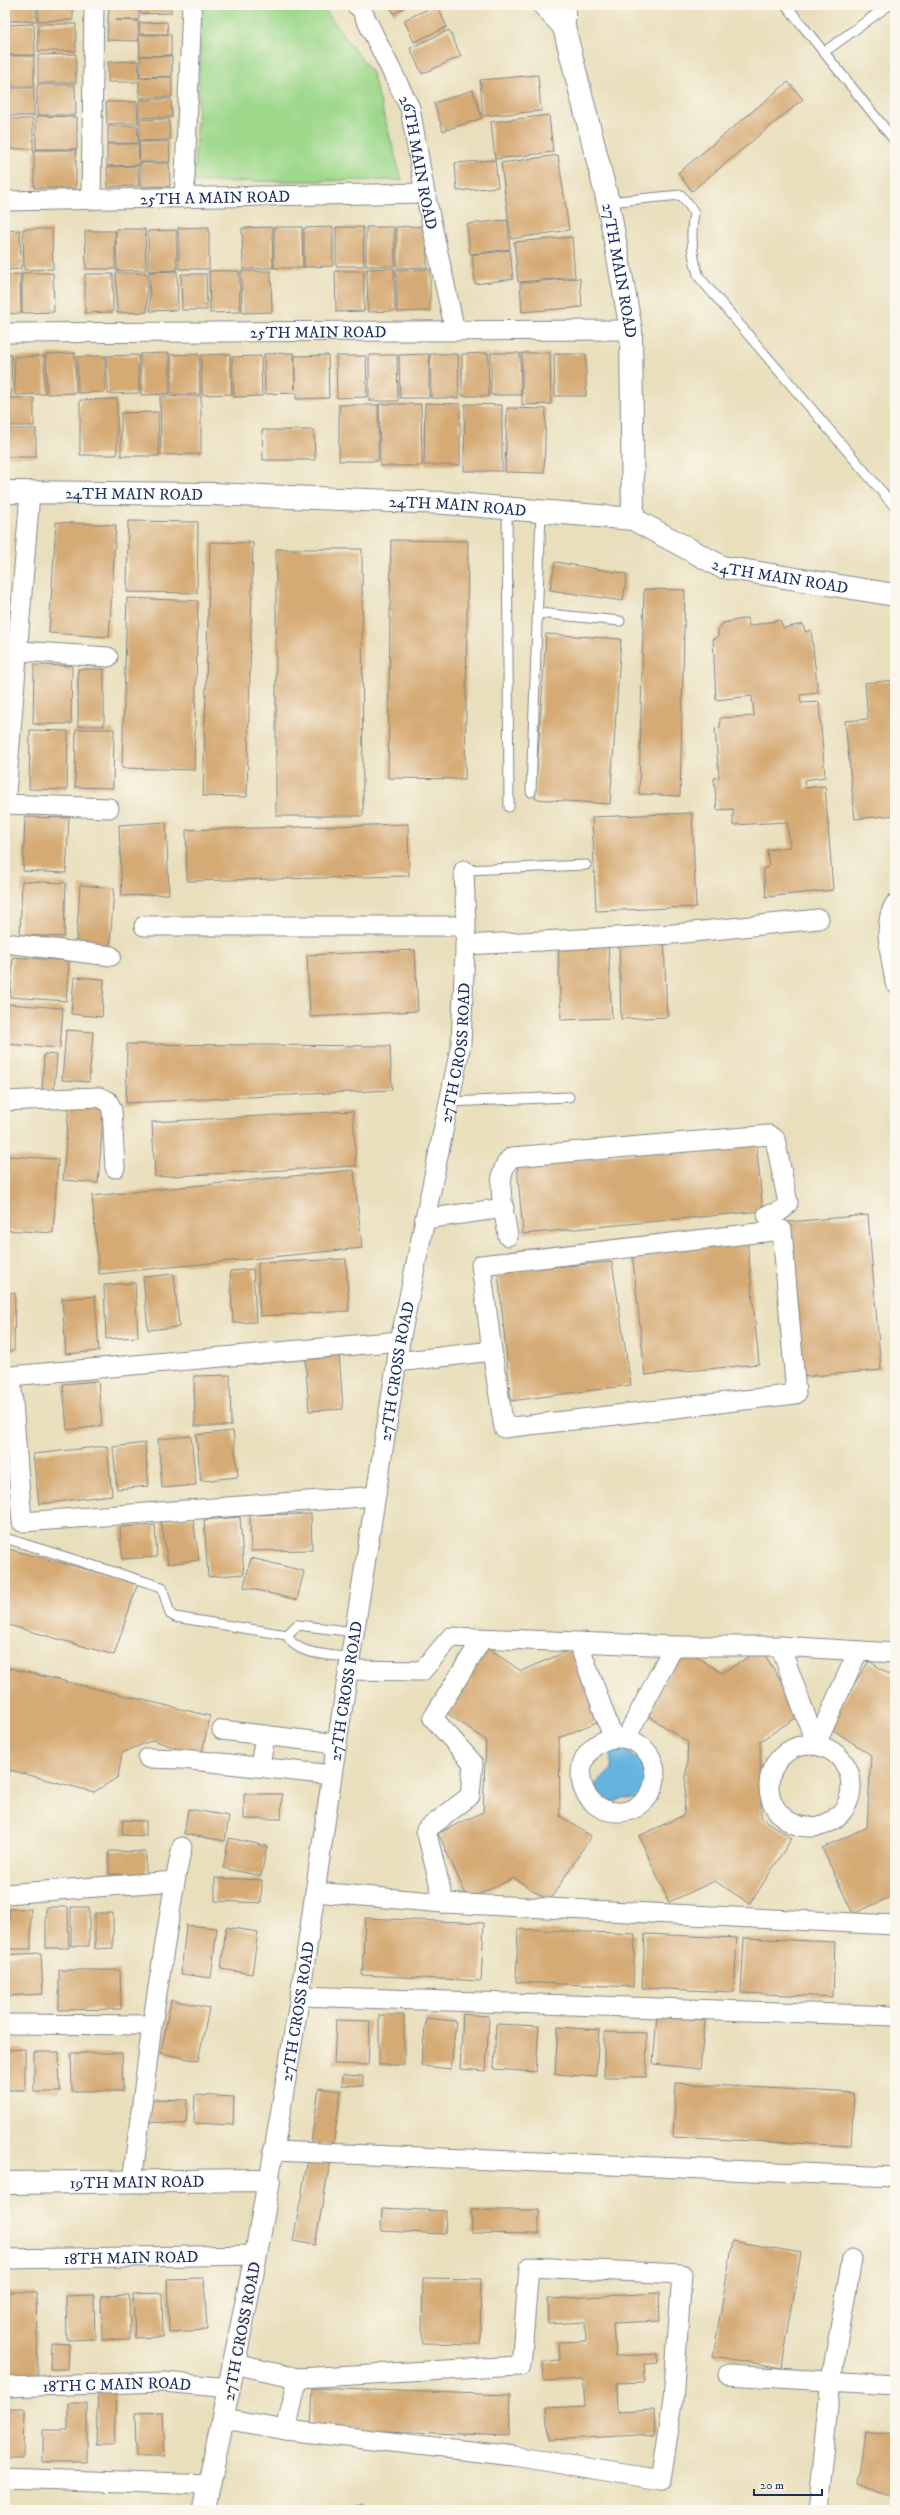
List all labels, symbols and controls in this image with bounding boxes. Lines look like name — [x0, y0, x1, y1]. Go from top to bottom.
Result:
street label: 26TH MAIN ROAD — [394, 92, 442, 232]
street label: 25TH A MAIN ROAD — [140, 187, 290, 209]
street label: 27TH MAIN ROAD — [597, 202, 640, 338]
street label: 25TH MAIN ROAD — [250, 322, 386, 343]
street label: 24TH MAIN ROAD — [65, 484, 203, 505]
street label: 24TH MAIN ROAD — [388, 492, 527, 521]
street label: 24TH MAIN ROAD — [708, 554, 850, 598]
street label: 27TH CROSS ROAD — [436, 982, 475, 1125]
street label: 27TH CROSS ROAD — [375, 1299, 419, 1442]
street label: 27TH CROSS ROAD — [325, 1620, 367, 1763]
street label: 27TH CROSS ROAD — [277, 1940, 319, 2083]
street label: 19TH MAIN ROAD — [70, 2172, 205, 2193]
street label: 18TH MAIN ROAD — [63, 2247, 199, 2269]
street label: 27TH CROSS ROAD — [219, 2260, 265, 2403]
street label: 18TH C MAIN ROAD — [42, 2373, 192, 2397]
scale bar — [754, 2471, 822, 2497]
text: 20 m — [760, 2478, 784, 2493]

